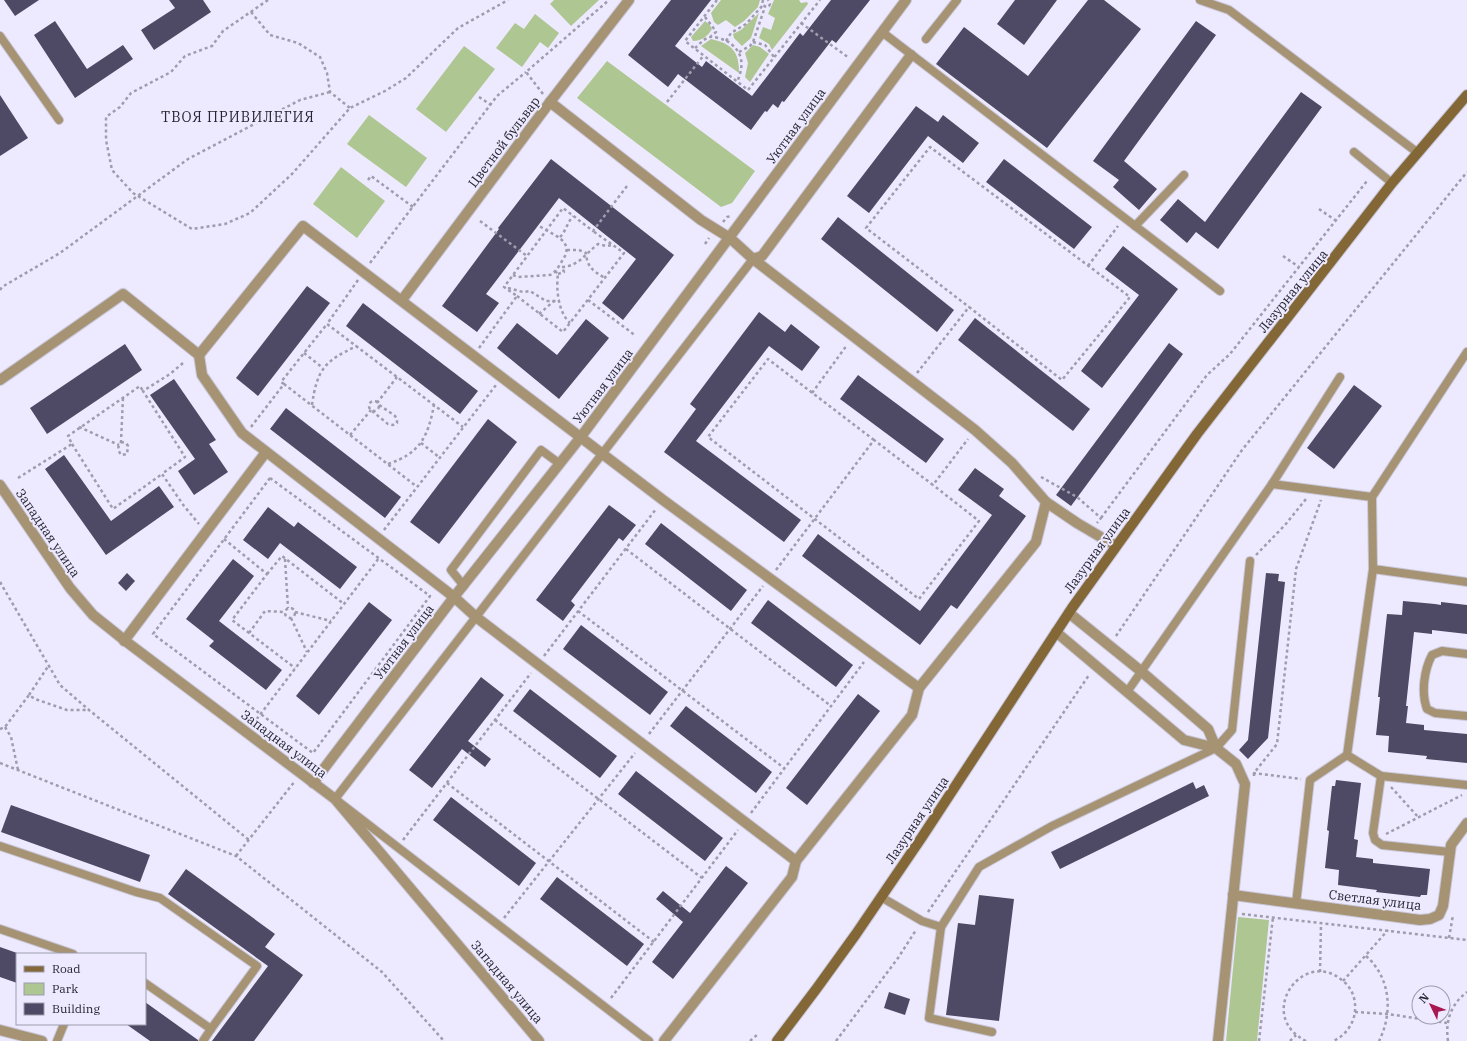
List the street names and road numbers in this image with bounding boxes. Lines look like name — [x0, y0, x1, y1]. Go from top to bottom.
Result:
street label: Уютная улица — [763, 85, 829, 167]
street label: Цветной бульвар — [464, 93, 544, 191]
street label: Лазурная улица — [1254, 246, 1332, 336]
street label: Уютная улица — [569, 345, 637, 427]
street label: Западная улица — [12, 485, 84, 581]
street label: Лазурная улица — [1060, 504, 1134, 596]
street label: Уютная улица — [370, 601, 438, 683]
street label: Западная улица — [238, 706, 330, 782]
street label: Лазурная улица — [881, 773, 953, 867]
street label: Светлая улица — [1328, 886, 1422, 914]
street label: Западная улица — [467, 937, 547, 1027]

